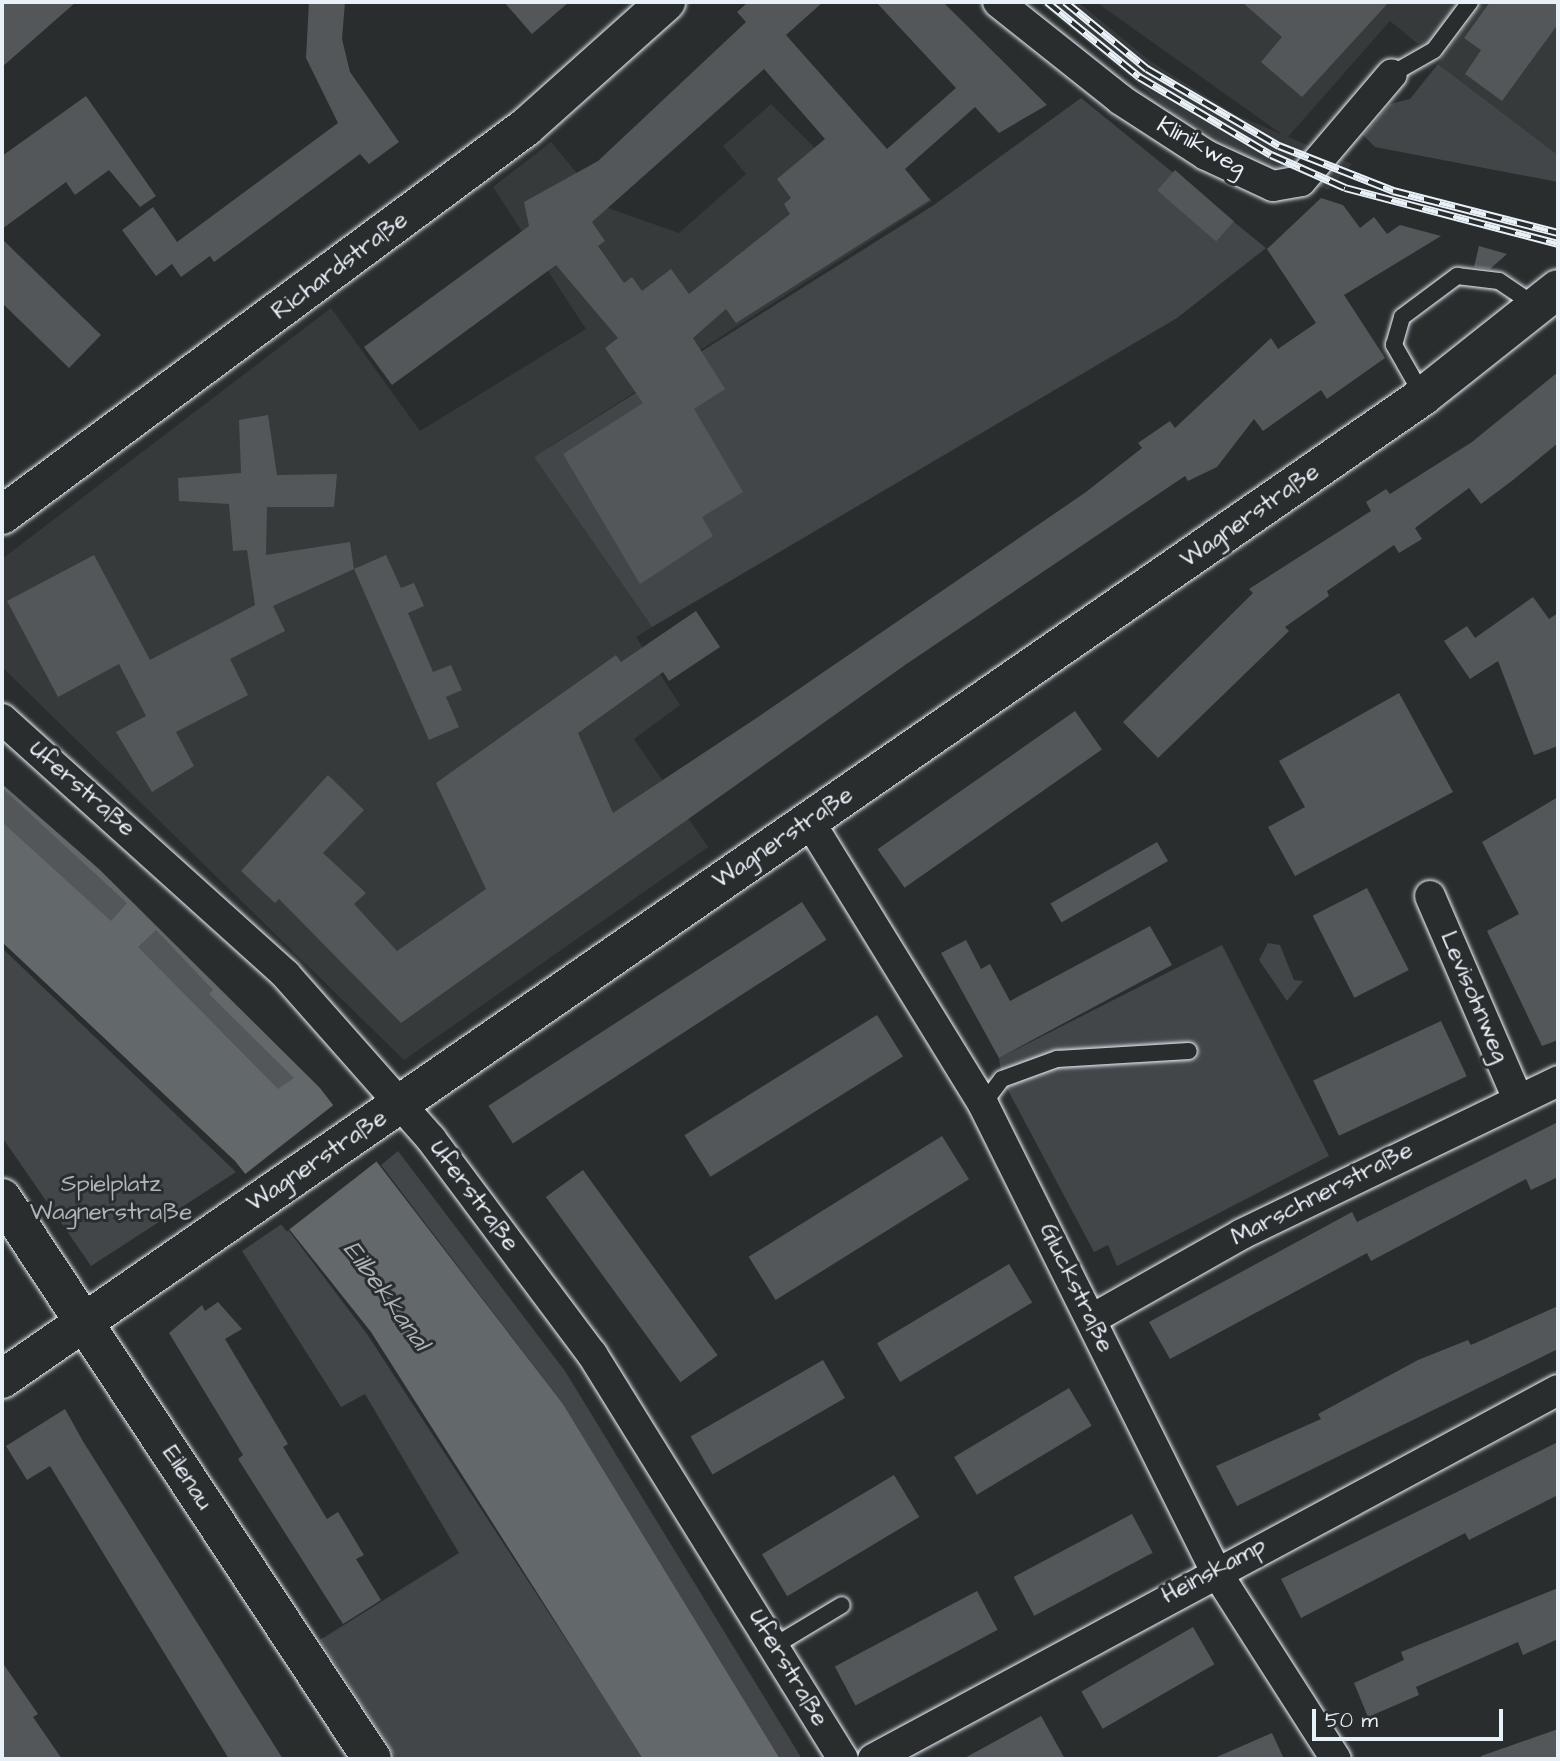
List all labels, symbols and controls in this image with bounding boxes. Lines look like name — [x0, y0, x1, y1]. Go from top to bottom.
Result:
street label: Klinikweg — [1152, 111, 1250, 183]
street label: Richardstraße — [266, 206, 414, 326]
street label: Wagnerstraße — [1175, 458, 1325, 574]
street label: Uferstraße — [23, 735, 141, 843]
street label: Wagnerstraße — [708, 781, 858, 895]
street label: Levisohnweg — [1433, 927, 1515, 1067]
street label: Wagnerstraße — [242, 1104, 392, 1218]
street label: Uferstraße — [423, 1135, 525, 1257]
street label: Marschnerstraße — [1226, 1136, 1418, 1252]
park label: Spielplatz Wagnerstraße — [30, 1171, 192, 1227]
street label: Gluckstraße — [1032, 1219, 1120, 1357]
water label: Eilbekkanal — [336, 1235, 436, 1357]
street label: Eilenau — [156, 1440, 218, 1516]
street label: Heinskamp — [1157, 1531, 1271, 1611]
street label: Uferstraße — [742, 1604, 834, 1732]
scale bar — [1315, 1694, 1506, 1738]
text: 50 m — [1325, 1706, 1378, 1735]

